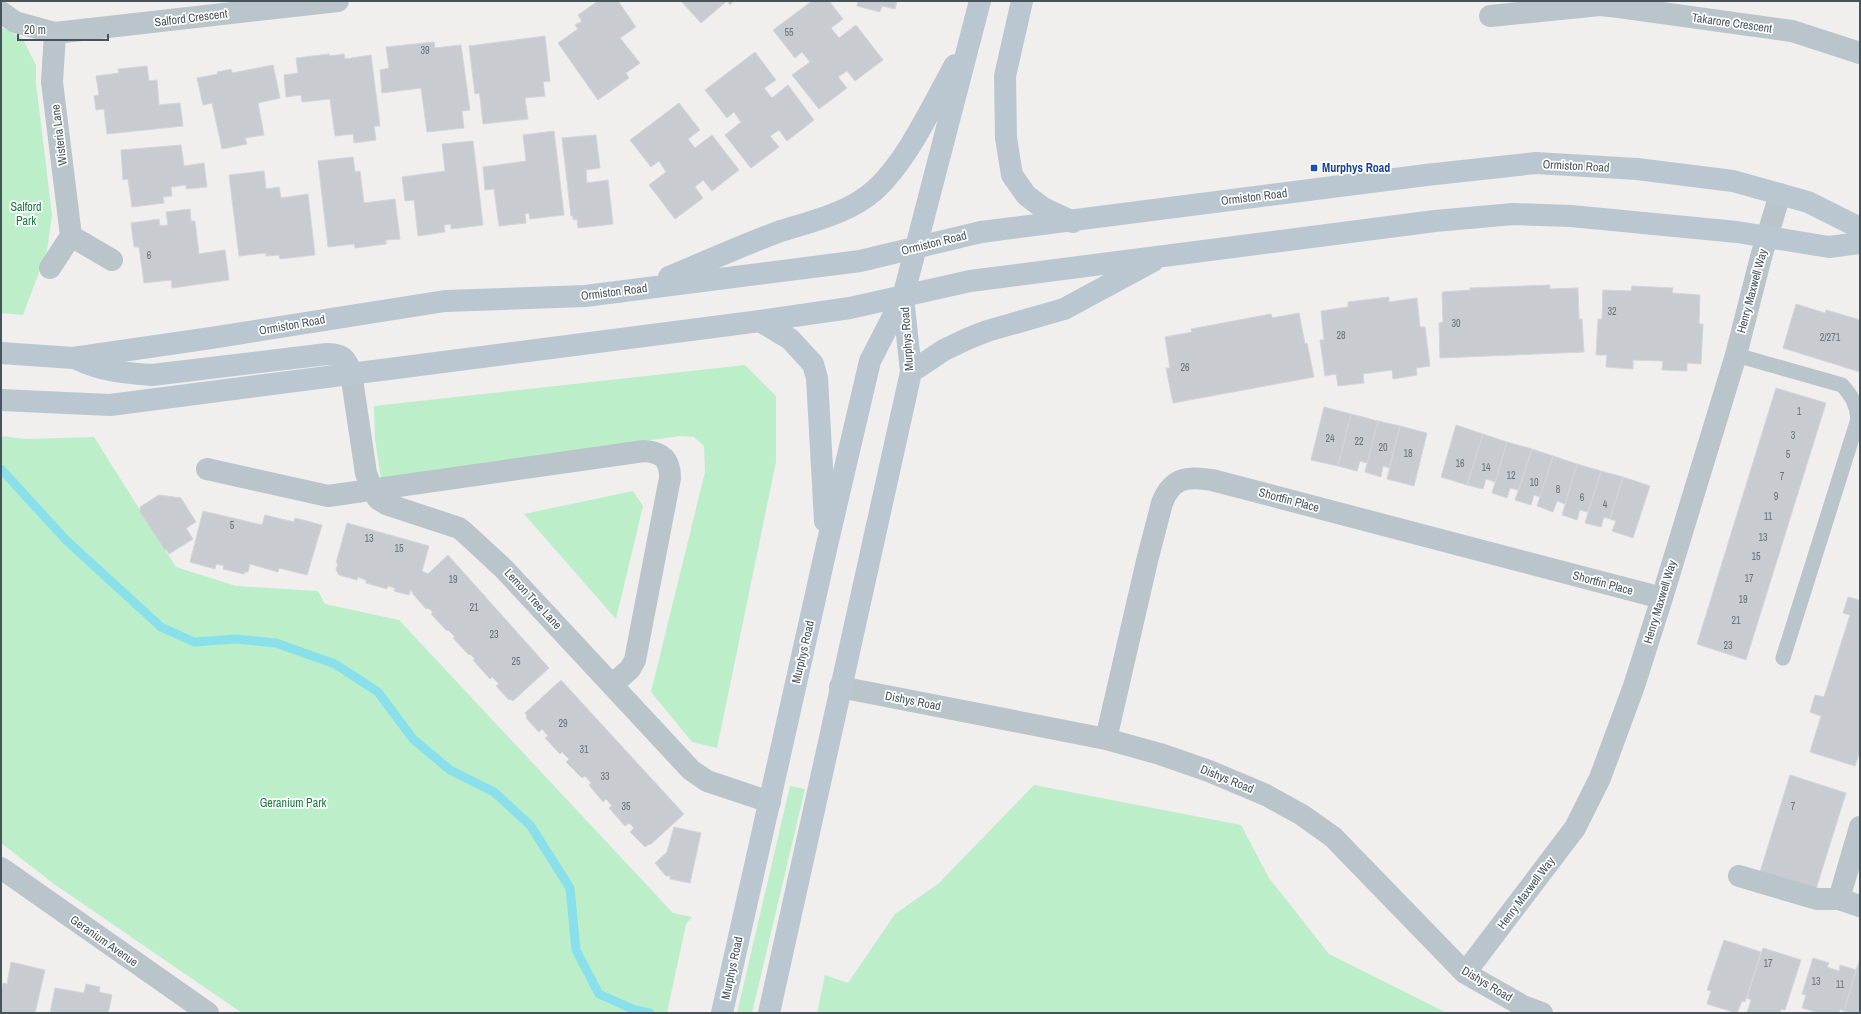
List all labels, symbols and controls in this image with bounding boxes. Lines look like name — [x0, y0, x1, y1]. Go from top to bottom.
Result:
street label: Salford Crescent — [154, 6, 229, 30]
street label: Takarore Crescent — [1691, 9, 1773, 37]
scale bar — [18, 16, 108, 42]
text: 20 m — [24, 22, 46, 38]
house number: 55 — [784, 26, 794, 39]
house number: 39 — [420, 44, 430, 57]
street label: Wisteria Lane — [47, 104, 71, 166]
street label: Ormiston Road — [1542, 156, 1610, 176]
place label: Murphys Road — [1322, 160, 1390, 176]
marker: Murphys Road — [1309, 163, 1319, 173]
street label: Ormiston Road — [1220, 185, 1288, 209]
park label: Salford Park — [10, 199, 42, 229]
street label: Ormiston Road — [900, 227, 968, 259]
street label: Henry Maxwell Way — [1733, 247, 1771, 335]
house number: 6 — [147, 249, 152, 262]
street label: Ormiston Road — [580, 280, 648, 304]
house number: 32 — [1607, 305, 1617, 318]
street label: Murphys Road — [897, 307, 917, 371]
street label: Ormiston Road — [258, 311, 326, 339]
house number: 30 — [1451, 317, 1461, 330]
house number: 28 — [1336, 329, 1346, 342]
house number: 2/271 — [1820, 331, 1841, 344]
house number: 26 — [1180, 361, 1190, 374]
house number: 1 — [1797, 405, 1802, 418]
house number: 3 — [1791, 429, 1796, 442]
house number: 24 — [1325, 432, 1335, 445]
house number: 22 — [1354, 435, 1364, 448]
house number: 20 — [1378, 441, 1388, 454]
house number: 18 — [1403, 447, 1413, 460]
house number: 5 — [1786, 448, 1791, 461]
house number: 16 — [1455, 457, 1465, 470]
house number: 14 — [1481, 461, 1491, 474]
house number: 12 — [1506, 469, 1516, 482]
house number: 7 — [1780, 470, 1785, 483]
house number: 10 — [1529, 476, 1539, 489]
house number: 8 — [1556, 483, 1561, 496]
street label: Shortfin Place — [1257, 484, 1321, 516]
house number: 9 — [1774, 490, 1779, 503]
house number: 6 — [1580, 491, 1585, 504]
house number: 4 — [1603, 498, 1608, 511]
house number: 11 — [1764, 510, 1773, 523]
house number: 5 — [230, 519, 235, 532]
house number: 13 — [1758, 531, 1768, 544]
house number: 13 — [364, 532, 374, 545]
house number: 15 — [394, 542, 404, 555]
house number: 15 — [1751, 550, 1761, 563]
street label: Henry Maxwell Way — [1640, 558, 1680, 646]
street label: Lemon Tree Lane — [501, 565, 565, 633]
street label: Shortfin Place — [1571, 567, 1635, 599]
house number: 17 — [1744, 572, 1754, 585]
house number: 19 — [448, 573, 458, 586]
house number: 19 — [1738, 593, 1748, 606]
house number: 21 — [469, 601, 479, 614]
house number: 21 — [1731, 614, 1741, 627]
street label: Murphys Road — [788, 619, 818, 685]
house number: 23 — [489, 628, 499, 641]
house number: 23 — [1723, 639, 1733, 652]
house number: 25 — [511, 655, 521, 668]
street label: Dishys Road — [884, 688, 942, 714]
house number: 29 — [558, 717, 568, 730]
house number: 31 — [579, 743, 589, 756]
street label: Dishys Road — [1198, 761, 1256, 797]
house number: 33 — [600, 770, 610, 783]
park label: Geranium Park — [260, 795, 326, 811]
house number: 35 — [621, 800, 631, 813]
house number: 7 — [1791, 800, 1796, 813]
street label: Henry Maxwell Way — [1494, 854, 1558, 932]
street label: Geranium Avenue — [67, 912, 141, 970]
street label: Murphys Road — [718, 935, 746, 1001]
house number: 17 — [1763, 957, 1773, 970]
street label: Dishys Road — [1459, 963, 1515, 1005]
house number: 13 — [1811, 975, 1821, 988]
house number: 11 — [1836, 978, 1845, 991]

